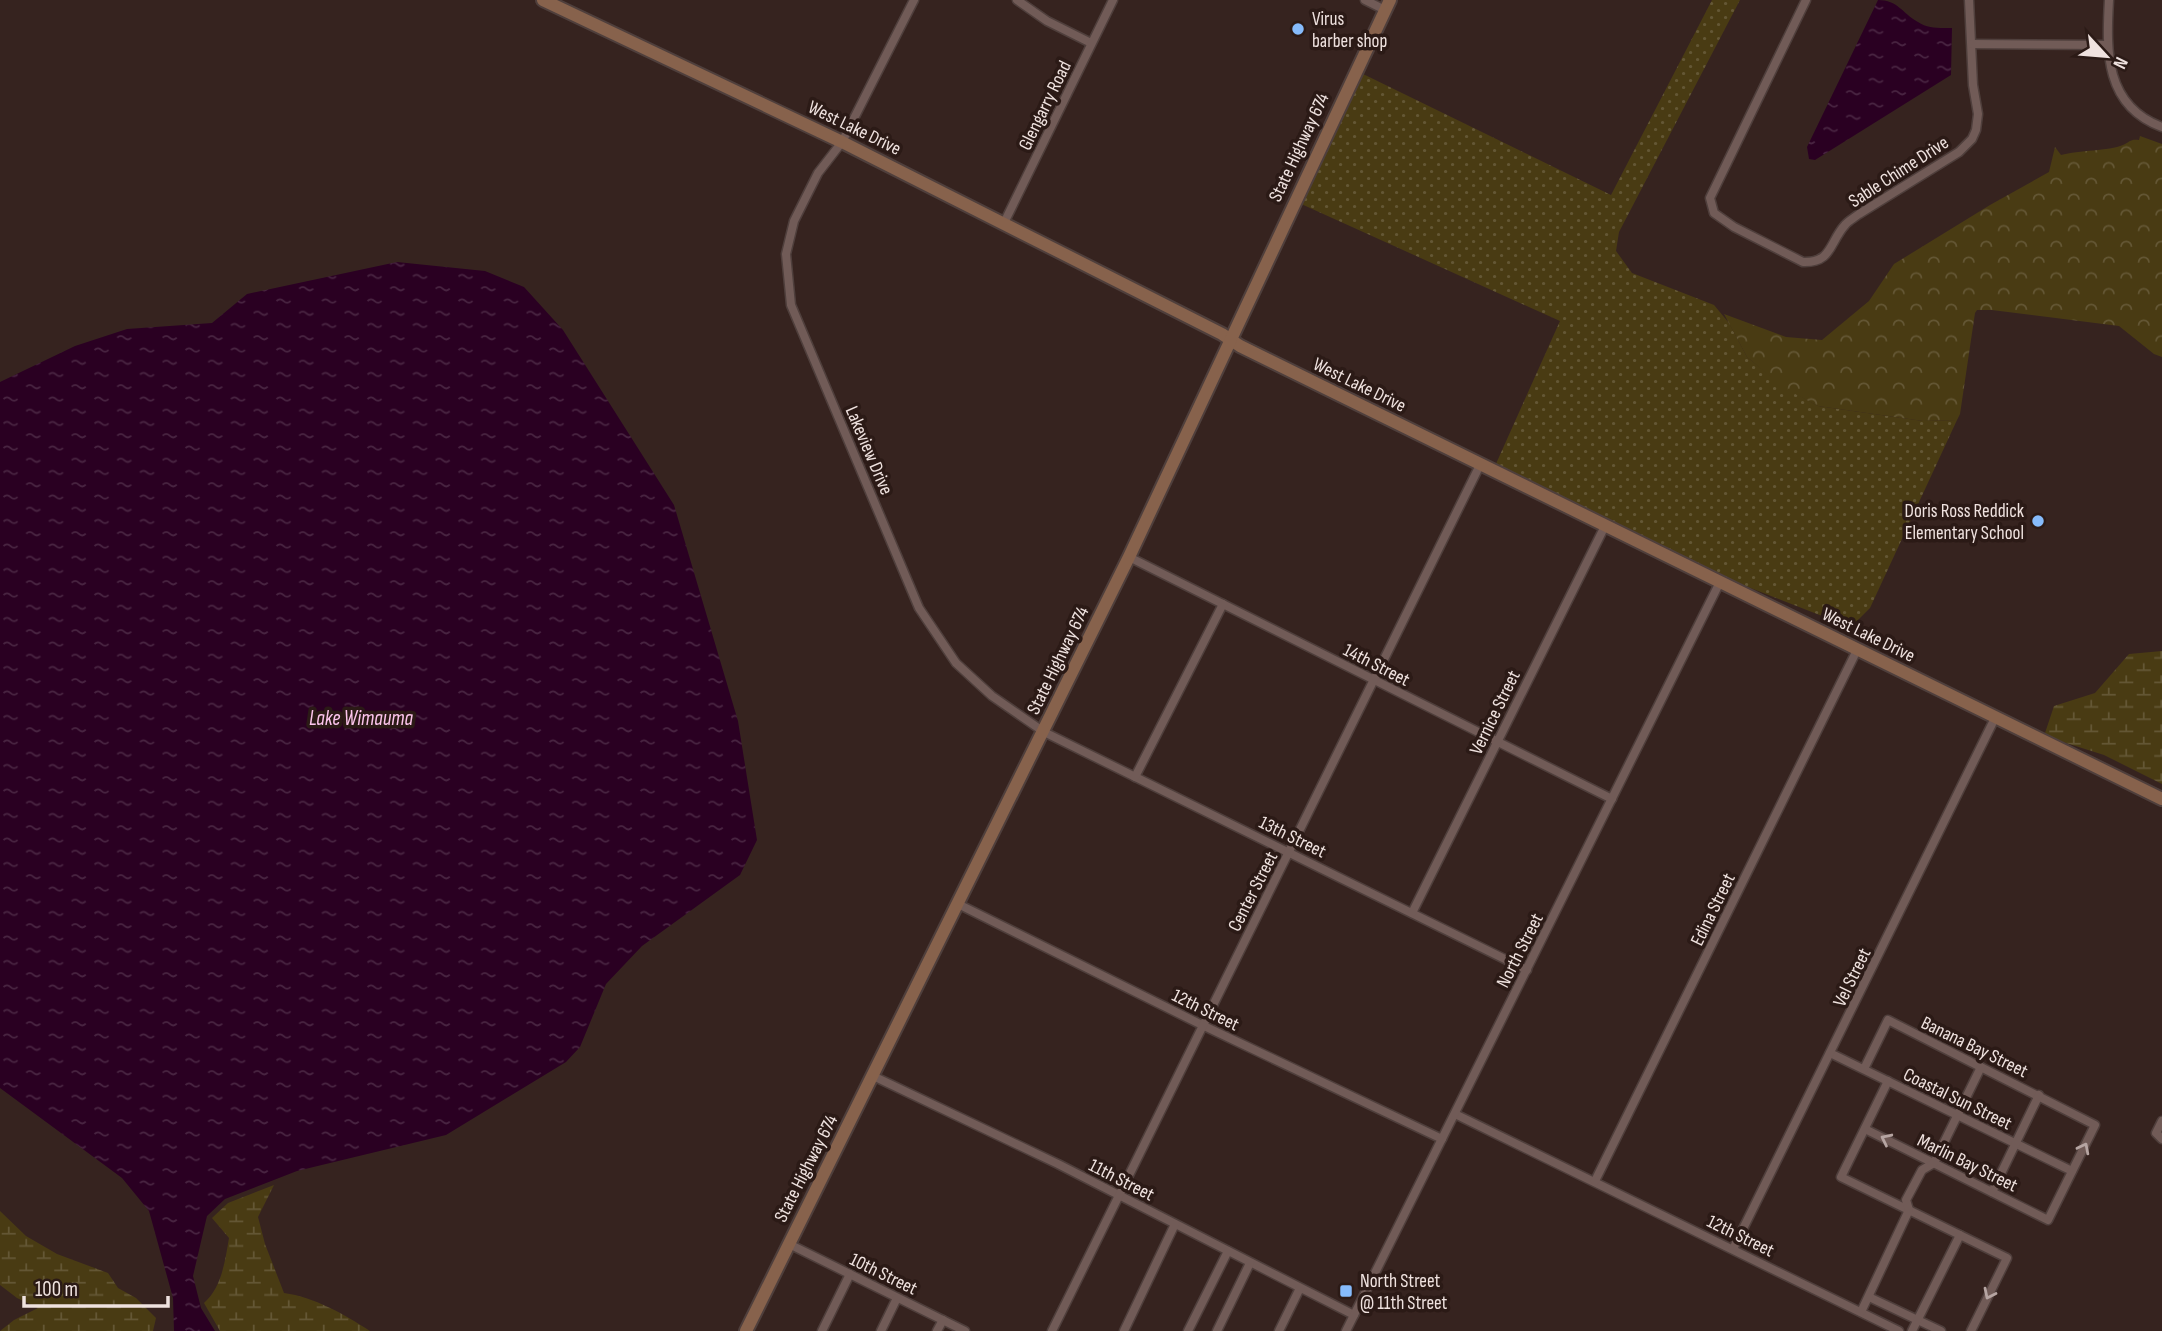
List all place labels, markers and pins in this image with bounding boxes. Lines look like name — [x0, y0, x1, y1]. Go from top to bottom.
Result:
place label: Virus barber shop — [1312, 8, 1387, 53]
marker: Virus barber shop — [1290, 21, 1306, 37]
place label: Doris Ross Reddick Elementary School — [1905, 500, 2025, 545]
marker: Doris Ross Reddick Elementary School — [2030, 513, 2046, 529]
place label: North Street @ 11th Street — [1360, 1270, 1448, 1315]
marker: North Street @ 11th Street — [1338, 1283, 1354, 1299]

